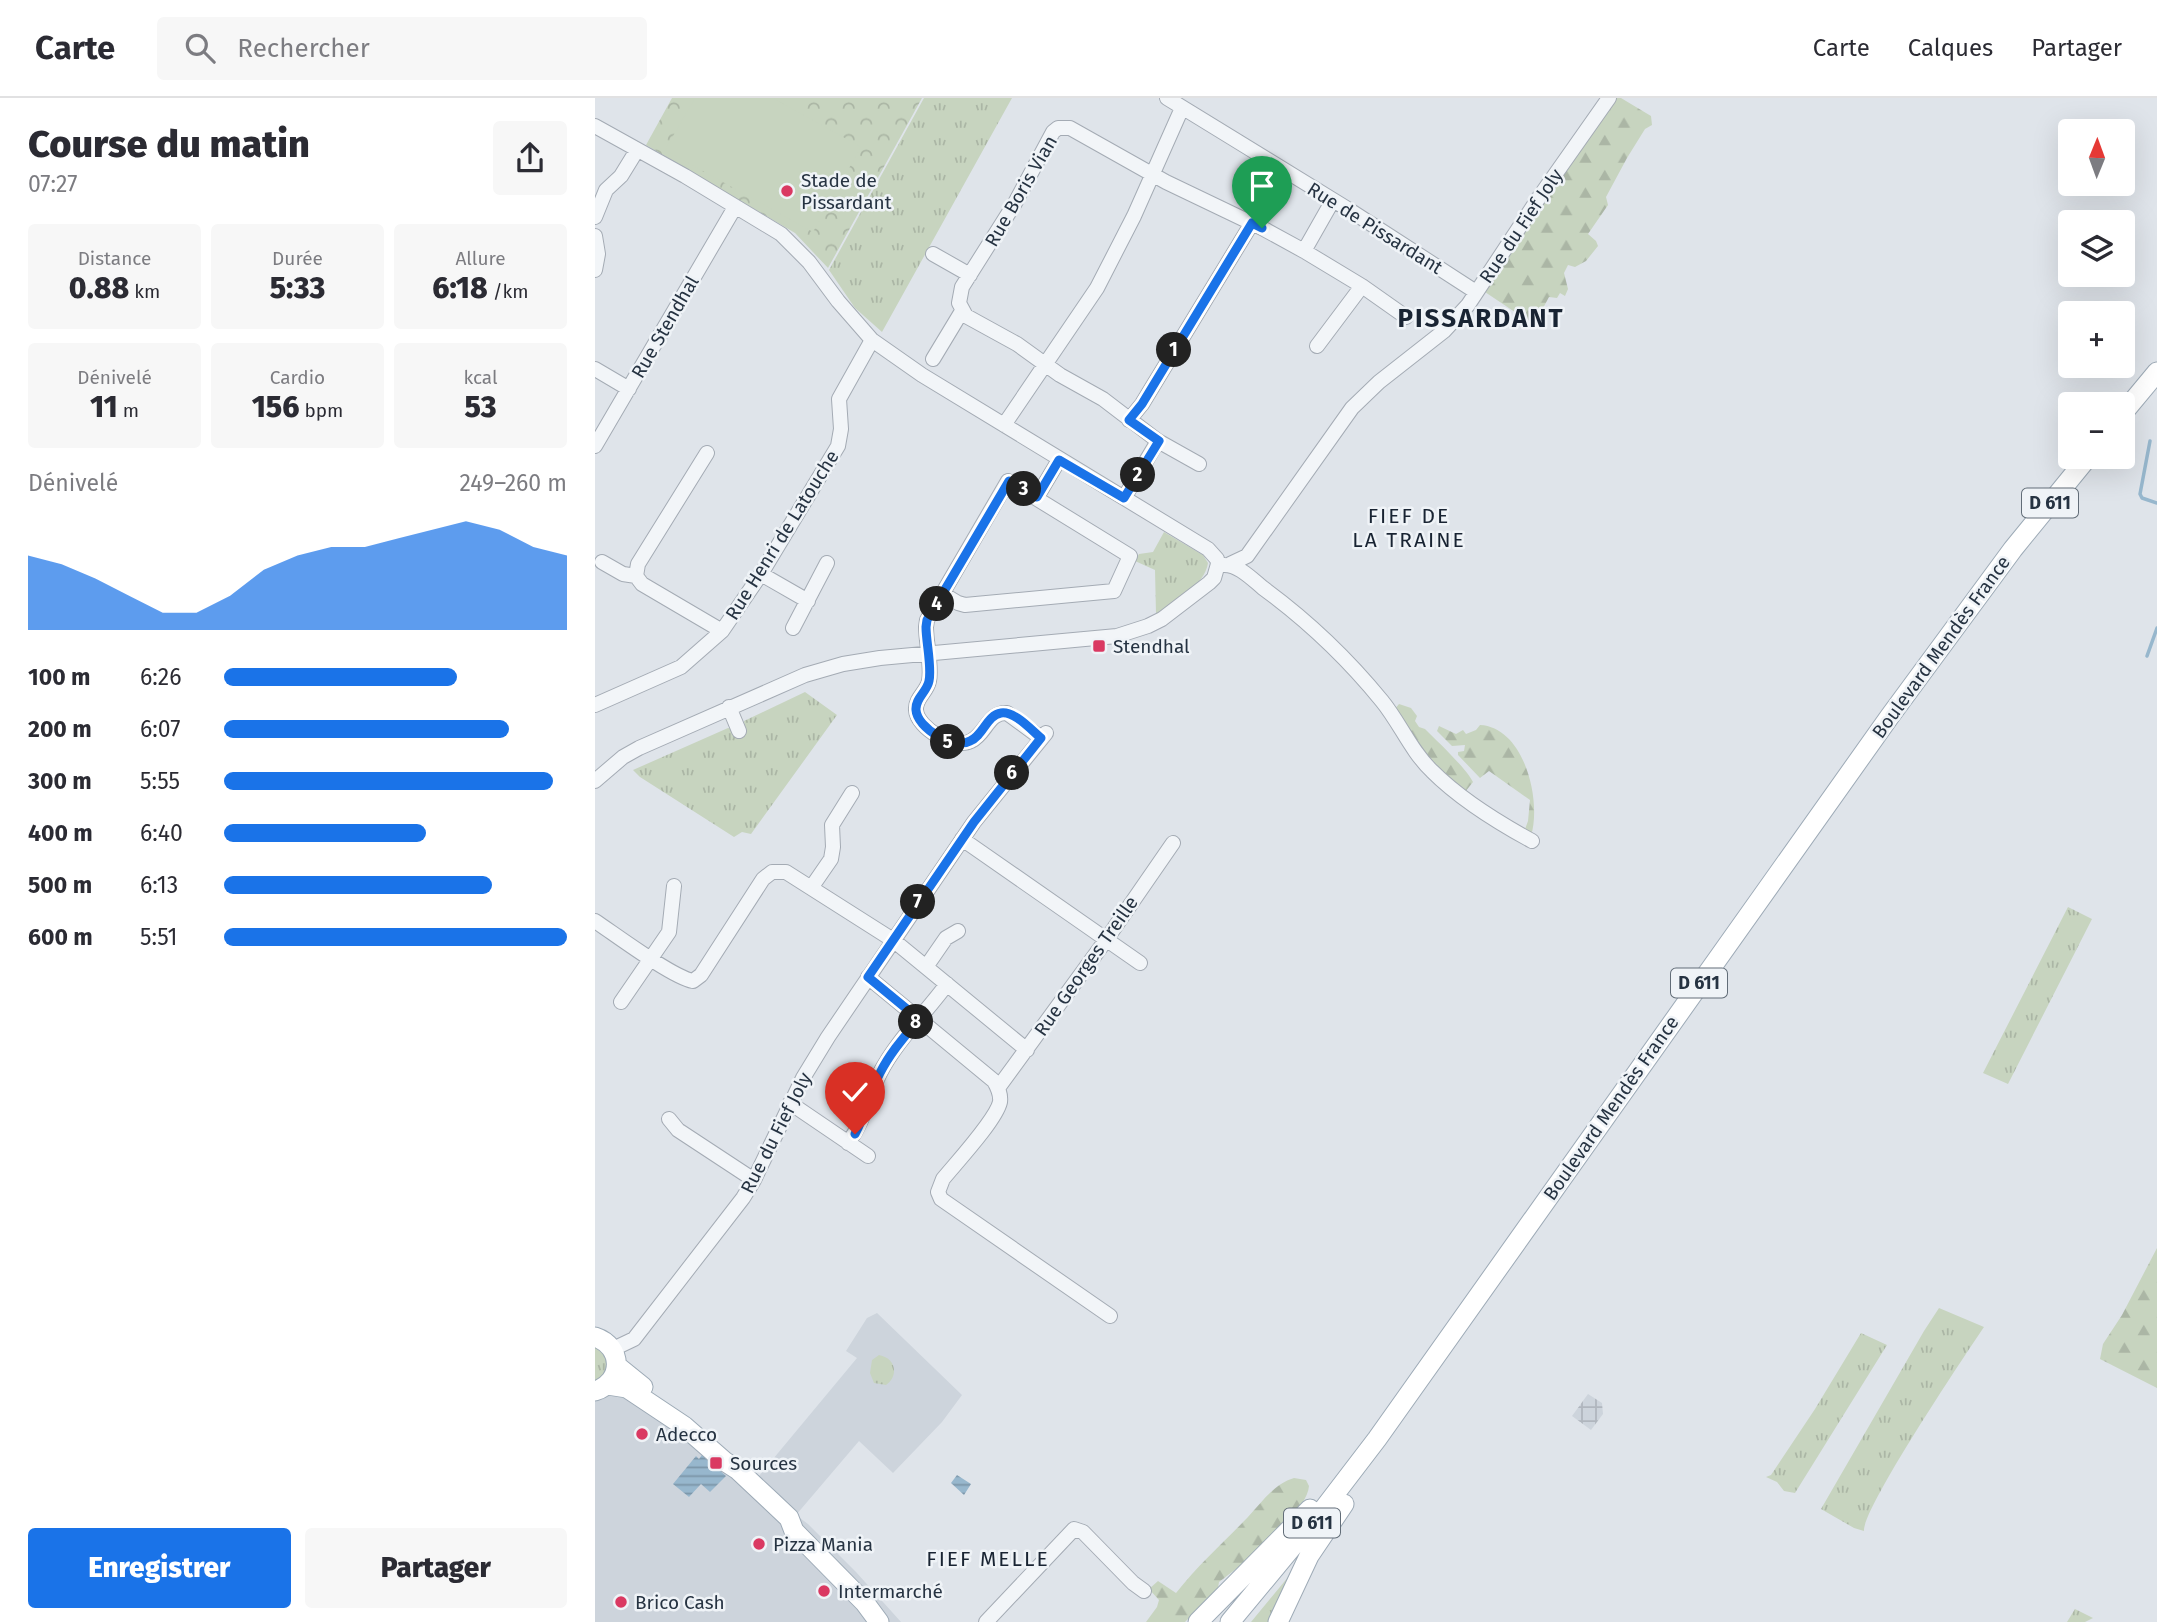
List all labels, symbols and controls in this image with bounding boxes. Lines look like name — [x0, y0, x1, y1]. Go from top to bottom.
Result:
search box — [157, 17, 647, 80]
text: Carte — [35, 28, 115, 68]
icon: search — [181, 29, 219, 67]
text: Rechercher — [237, 33, 370, 64]
text: Carte — [1813, 34, 1870, 62]
text: Calques — [1908, 34, 1993, 62]
text: Partager — [2031, 34, 2122, 62]
north arrow — [2058, 119, 2135, 196]
map controls — [2058, 119, 2135, 469]
text: Course du matin — [28, 121, 310, 167]
button: share — [493, 121, 567, 195]
street label: Rue Boris Vian — [980, 131, 1062, 251]
pin — [1232, 156, 1292, 228]
street label: Rue du Fief Joly — [1474, 164, 1568, 287]
icon: arrive — [1243, 167, 1281, 205]
place label: Stade de Pissardant — [801, 169, 892, 214]
text: 07:27 — [28, 170, 77, 198]
street label: Rue de Pissardant — [1303, 177, 1447, 279]
marker: Stade de Pissardant — [779, 183, 795, 199]
button: layers — [2058, 210, 2135, 287]
text: Distance — [78, 247, 151, 270]
text: Durée — [272, 247, 323, 270]
text: Allure — [455, 247, 506, 270]
text: 0.88 — [69, 270, 129, 306]
text: 5:33 — [270, 270, 325, 306]
text: 6:18 — [432, 270, 488, 306]
street label: Rue Stendhal — [626, 271, 704, 382]
text: km — [129, 280, 160, 303]
text: /km — [488, 280, 529, 303]
button: + — [2058, 301, 2135, 378]
district label: PISSARDANT — [1397, 303, 1565, 334]
pin: 1 — [1157, 332, 1191, 368]
text: 1 — [1169, 338, 1178, 361]
text: Dénivelé — [77, 366, 152, 389]
text: Cardio — [270, 366, 325, 389]
text: kcal — [463, 366, 498, 389]
text: 11 — [90, 389, 118, 425]
text: 156 — [252, 389, 299, 425]
text: 53 — [465, 389, 496, 425]
button: − — [2058, 392, 2135, 469]
text: m — [118, 399, 139, 422]
text: bpm — [299, 399, 343, 422]
street label: Rue Henri de Latouche — [720, 446, 844, 624]
pin: 2 — [1121, 458, 1155, 492]
text: 2 — [1133, 463, 1142, 486]
text: Dénivelé — [28, 469, 118, 497]
text: 249–260 m — [460, 469, 567, 497]
pin: 3 — [1007, 472, 1041, 506]
text: 3 — [1019, 477, 1028, 500]
road number: D 611 — [2022, 488, 2078, 517]
district label: FIEF DE LA TRAINE — [1352, 503, 1466, 553]
street label: Boulevard Mendès France — [1867, 551, 2015, 743]
pin: 4 — [919, 587, 955, 622]
text: 4 — [931, 592, 942, 615]
place label: Stendhal — [1113, 635, 1190, 658]
marker: Stendhal — [1091, 638, 1107, 654]
text: 100 m — [28, 663, 90, 691]
text: 6:26 — [140, 663, 181, 691]
text: 200 m — [28, 715, 92, 743]
text: 6:07 — [140, 715, 180, 743]
pin: 5 — [931, 724, 965, 760]
text: 5 — [942, 730, 953, 753]
pin: 6 — [995, 756, 1029, 790]
text: 6 — [1006, 761, 1017, 784]
text: 300 m — [28, 767, 92, 795]
text: 5:55 — [140, 767, 180, 795]
text: 400 m — [28, 819, 93, 847]
text: 6:40 — [140, 819, 183, 847]
text: 500 m — [28, 871, 92, 899]
text: 6:13 — [140, 871, 178, 899]
pin: 7 — [901, 884, 935, 920]
text: 7 — [913, 890, 922, 913]
street label: Rue Georges Treille — [1029, 892, 1143, 1040]
text: 600 m — [28, 923, 93, 951]
text: 5:51 — [140, 923, 177, 951]
road number: D 611 — [1671, 968, 1727, 998]
pin: 8 — [899, 1004, 933, 1040]
text: 8 — [910, 1010, 921, 1033]
street label: Boulevard Mendès France — [1539, 1011, 1683, 1205]
pin — [825, 1062, 885, 1134]
street label: Rue du Fief Joly — [736, 1068, 817, 1197]
icon: check — [836, 1073, 874, 1111]
place label: Adecco — [656, 1423, 717, 1446]
marker: Adecco — [634, 1426, 650, 1442]
place label: Sources — [730, 1452, 797, 1475]
marker: Sources — [708, 1455, 724, 1471]
road number: D 611 — [1284, 1508, 1340, 1538]
button: Enregistrer — [28, 1528, 291, 1608]
button: Partager — [305, 1528, 567, 1608]
place label: Pizza Mania — [773, 1533, 873, 1556]
marker: Pizza Mania — [751, 1536, 767, 1552]
district label: FIEF MELLE — [926, 1546, 1050, 1572]
place label: Intermarché — [838, 1580, 943, 1603]
marker: Intermarché — [816, 1583, 832, 1599]
place label: Brico Cash — [635, 1591, 725, 1614]
marker: Brico Cash — [613, 1594, 629, 1610]

